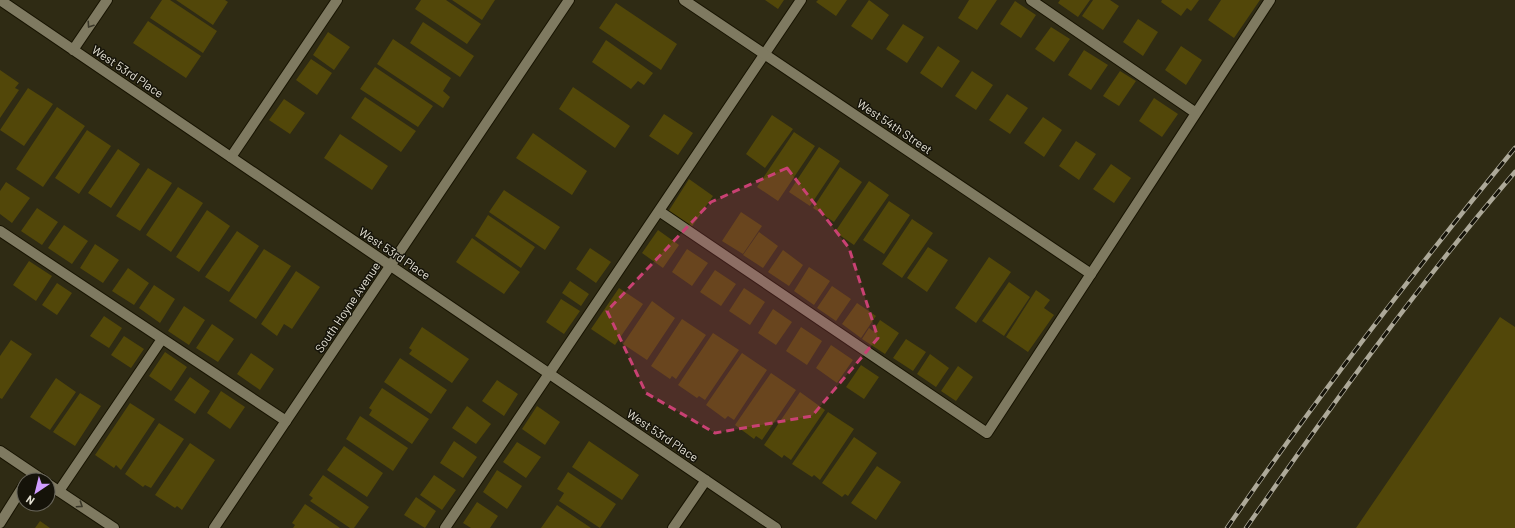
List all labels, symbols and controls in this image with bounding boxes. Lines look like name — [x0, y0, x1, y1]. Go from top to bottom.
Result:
one-way arrow — [87, 21, 95, 28]
street label: West 53rd Place — [90, 42, 166, 100]
street label: West 54th Street — [855, 96, 935, 156]
street label: West 53rd Place — [357, 224, 433, 282]
street label: South Hoyne Avenue — [311, 259, 383, 355]
street label: West 53rd Place — [625, 406, 701, 464]
north arrow — [16, 472, 56, 512]
text: N — [23, 493, 37, 508]
one-way arrow — [76, 500, 83, 507]

